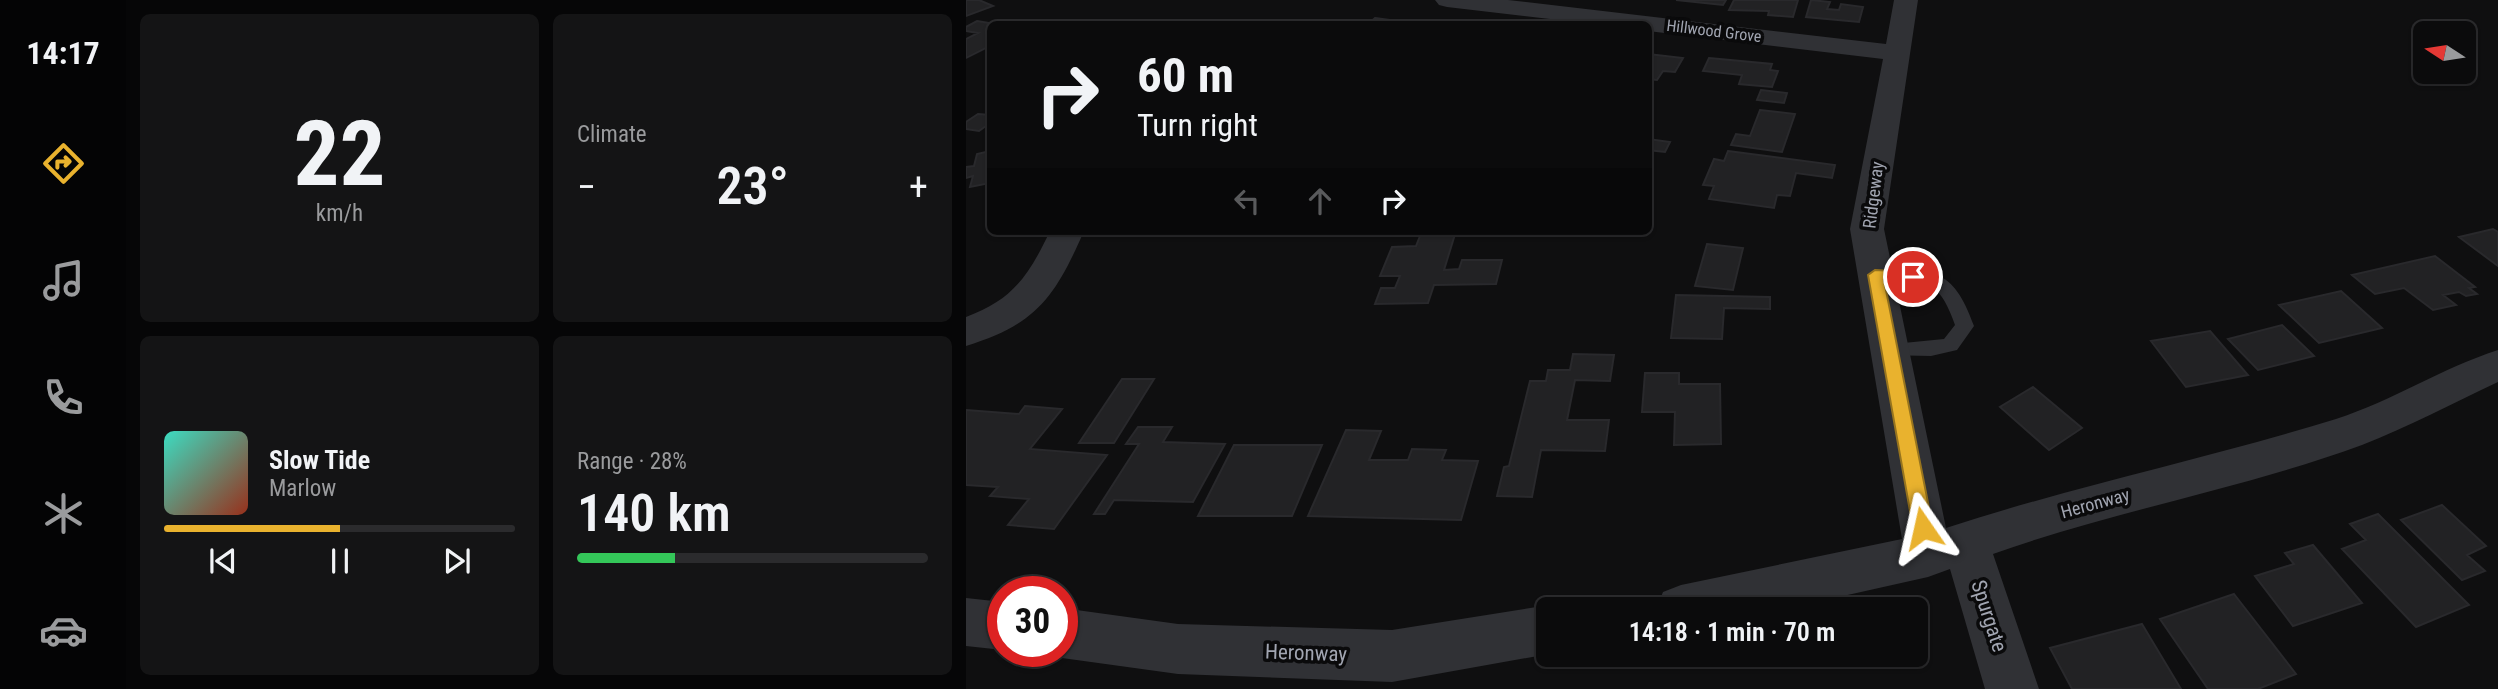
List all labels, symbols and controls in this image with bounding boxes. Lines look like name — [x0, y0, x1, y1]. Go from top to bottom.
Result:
street label: Hillwood Grove — [1666, 16, 1762, 46]
north arrow — [2413, 21, 2476, 84]
map controls — [2413, 21, 2476, 84]
text: 14:17 — [26, 34, 100, 72]
text: 60 m — [1137, 47, 1234, 104]
icon: right — [1022, 49, 1113, 140]
text: 22 — [294, 101, 385, 207]
text: Turn right — [1137, 106, 1258, 144]
text: Climate — [577, 121, 647, 148]
icon: directions — [39, 139, 88, 188]
text: 23° — [716, 156, 789, 217]
street label: Ridgeway — [1858, 160, 1888, 230]
text: − — [577, 165, 596, 209]
text: + — [909, 165, 928, 209]
icon: left — [1228, 182, 1266, 220]
icon: ahead — [1301, 182, 1339, 220]
icon: right — [1374, 182, 1412, 220]
text: km/h — [316, 200, 363, 227]
pin — [1883, 247, 1943, 307]
icon: music — [39, 256, 88, 305]
icon: arrive — [1894, 258, 1932, 296]
icon: phone — [39, 373, 88, 422]
text: Slow Tide — [269, 445, 370, 475]
text: Range · 28% — [577, 448, 687, 475]
text: Marlow — [269, 475, 336, 502]
text: 140 km — [577, 483, 731, 544]
street label: Heronway — [2058, 484, 2132, 522]
icon: climate — [39, 489, 88, 538]
position arrow — [1886, 491, 1960, 565]
icon: previous — [204, 542, 242, 580]
icon: pause — [321, 542, 359, 580]
icon: next — [438, 542, 476, 580]
speed limit sign: 30 — [987, 576, 1078, 667]
street label: Spurgate — [1966, 577, 2012, 655]
icon: car — [39, 606, 88, 655]
text: 14:18 · 1 min · 70 m — [1629, 617, 1835, 647]
street label: Heronway — [1265, 640, 1348, 666]

